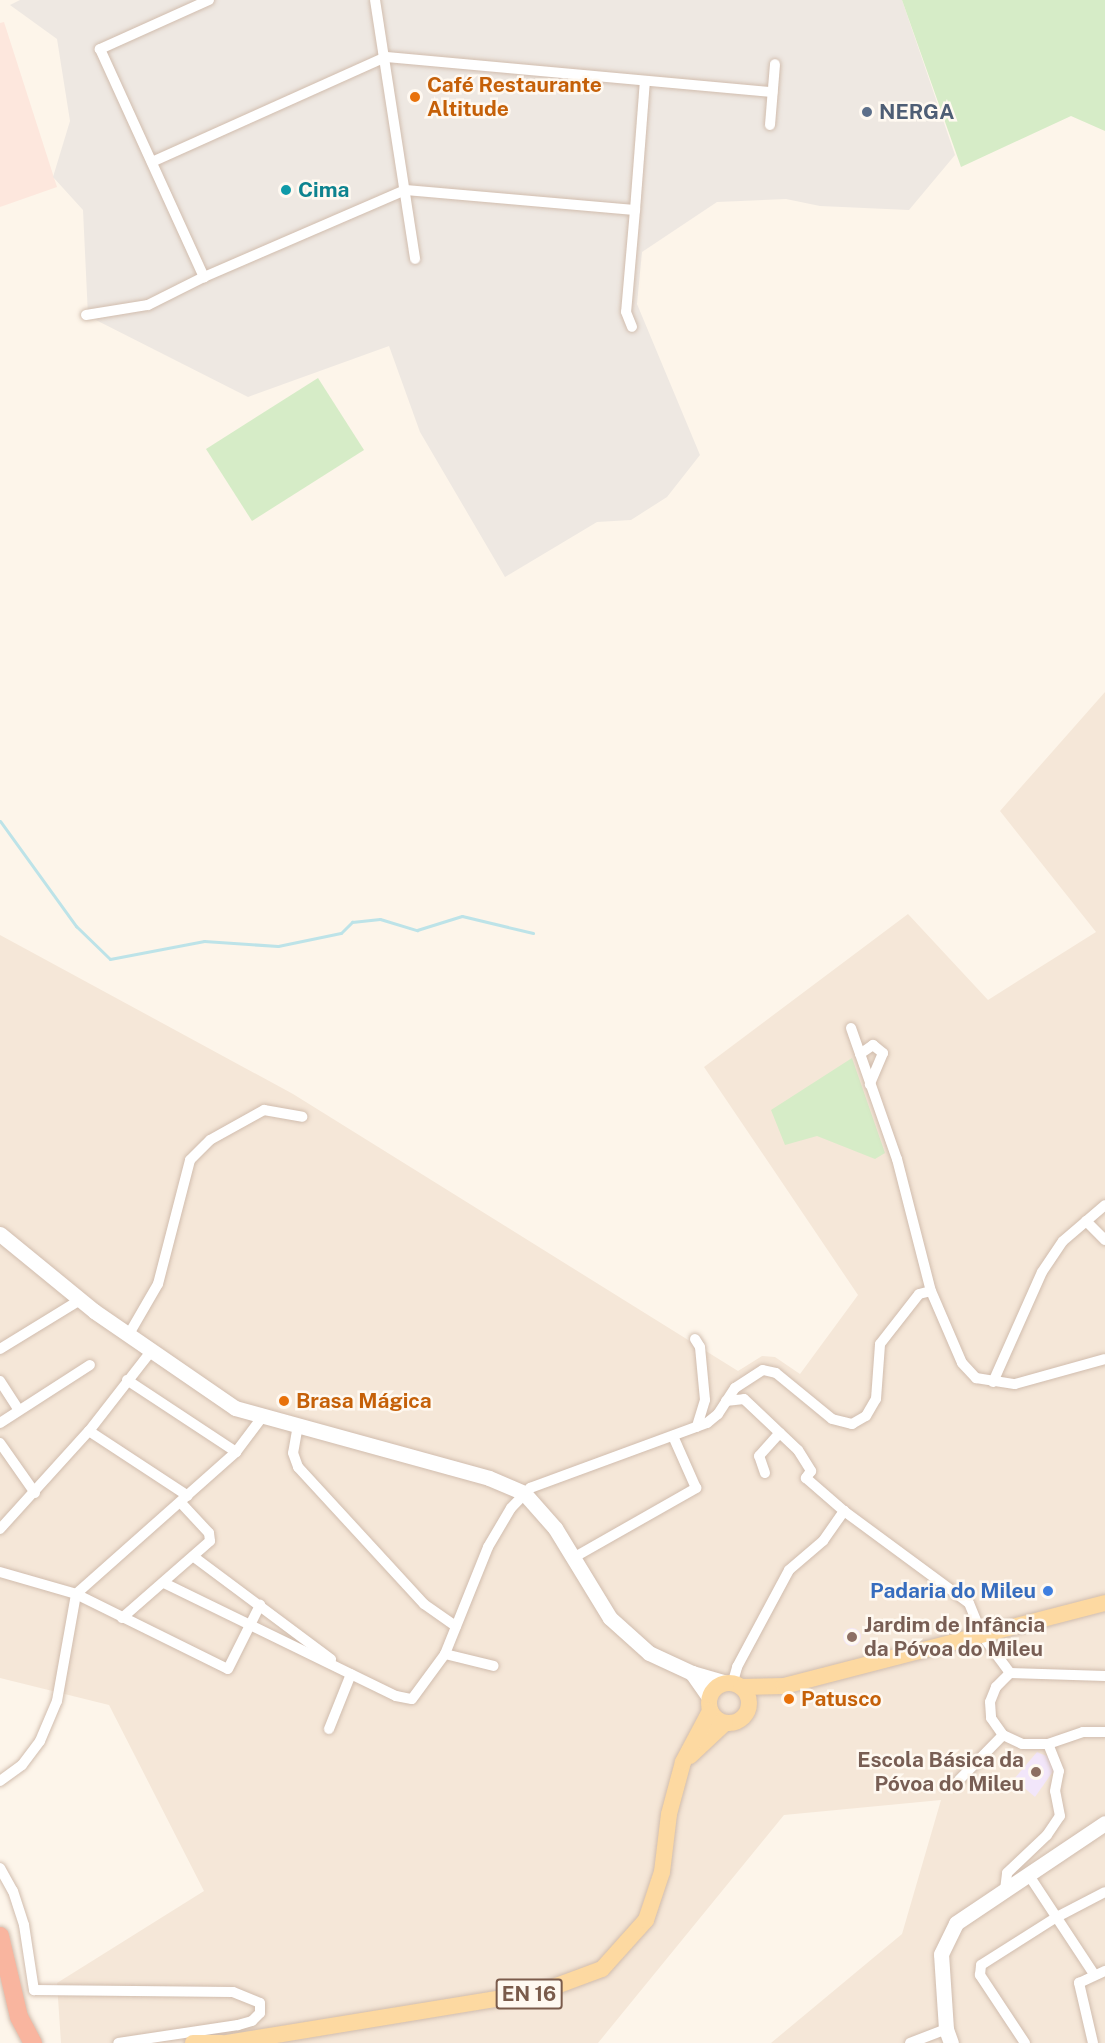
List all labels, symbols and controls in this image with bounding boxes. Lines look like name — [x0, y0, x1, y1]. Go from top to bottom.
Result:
place label: Café Restaurante Altitude — [427, 72, 602, 122]
marker: Café Restaurante Altitude — [408, 90, 422, 104]
place label: NERGA — [879, 99, 954, 125]
marker: NERGA — [860, 105, 874, 119]
place label: Cima — [298, 177, 349, 203]
marker: Cima — [279, 183, 293, 197]
place label: Brasa Mágica — [296, 1388, 432, 1414]
marker: Brasa Mágica — [277, 1394, 291, 1408]
place label: Padaria do Mileu — [870, 1578, 1036, 1604]
marker: Padaria do Mileu — [1041, 1584, 1055, 1598]
place label: Jardim de Infância da Póvoa do Mileu — [864, 1612, 1045, 1662]
marker: Jardim de Infância da Póvoa do Mileu — [845, 1630, 859, 1644]
place label: Patusco — [801, 1686, 882, 1712]
marker: Patusco — [782, 1692, 796, 1706]
place label: Escola Básica da Póvoa do Mileu — [857, 1747, 1024, 1797]
marker: Escola Básica da Póvoa do Mileu — [1029, 1765, 1043, 1779]
road number: EN 16 — [494, 1977, 564, 2011]

